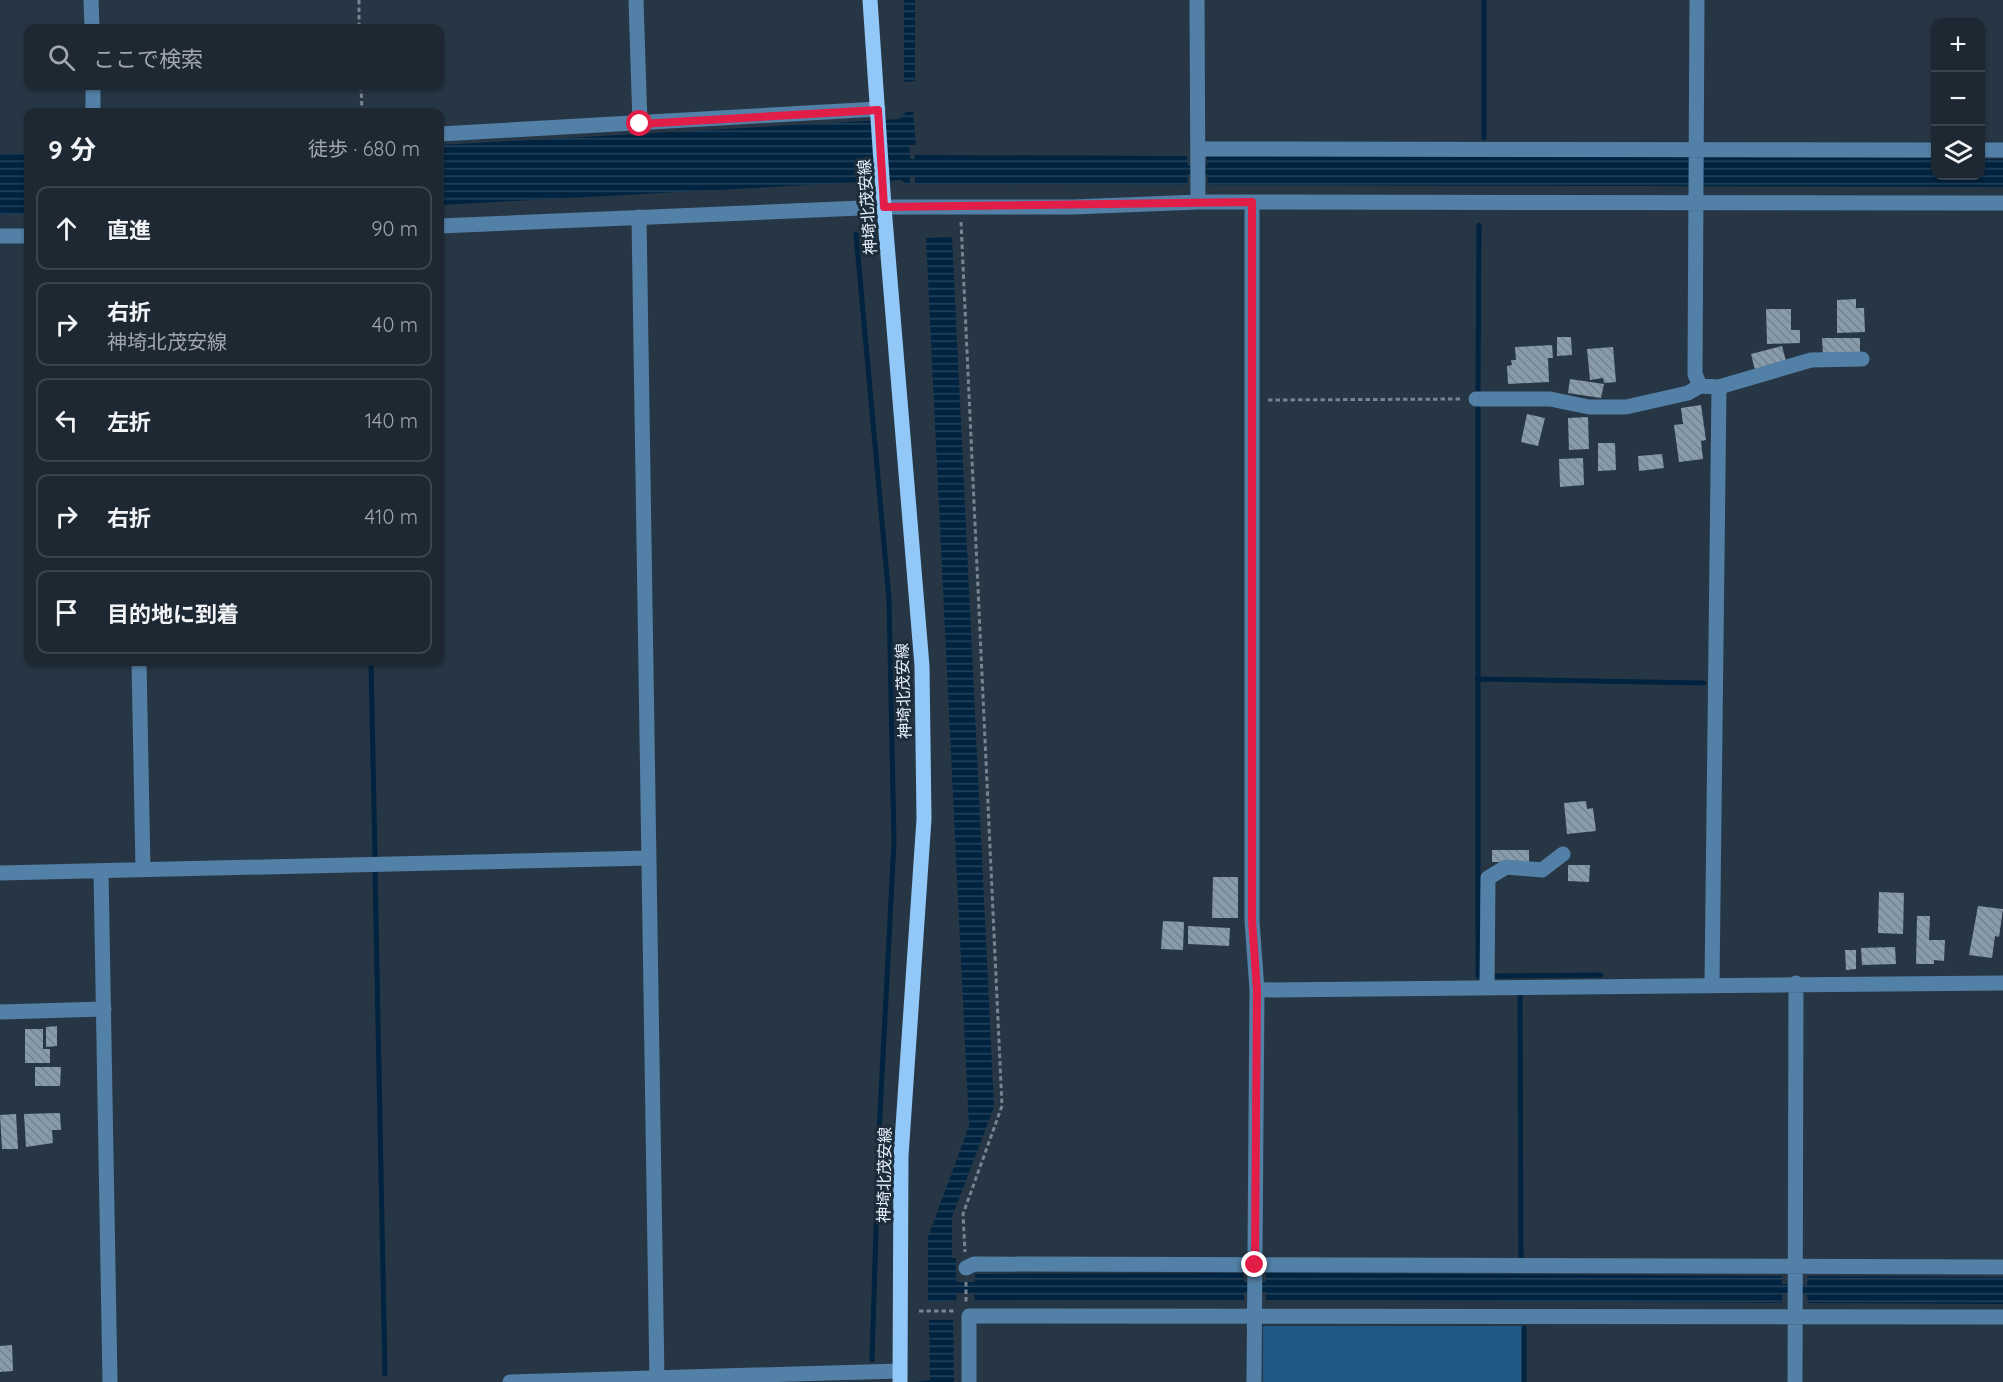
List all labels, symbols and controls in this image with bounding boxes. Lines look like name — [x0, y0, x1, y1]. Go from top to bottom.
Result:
map controls — [1931, 18, 1985, 180]
button: + — [1931, 18, 1985, 72]
search box — [24, 24, 444, 90]
icon: search — [45, 41, 78, 74]
text: ここで検索 — [93, 45, 203, 73]
button: − — [1931, 72, 1985, 126]
route start — [626, 110, 652, 136]
button: layers — [1931, 126, 1985, 180]
text: 9 分 — [48, 133, 96, 166]
text: 徒歩 · 680 m — [308, 136, 420, 161]
street label: 神埼北茂安線 — [854, 158, 880, 256]
icon: ahead — [50, 212, 83, 245]
text: 直進 — [107, 216, 151, 244]
text: 90 m — [371, 216, 418, 241]
text: 右折 — [107, 298, 151, 326]
icon: right — [50, 308, 83, 341]
text: 40 m — [372, 312, 418, 337]
text: 神埼北茂安線 — [107, 329, 227, 354]
icon: left — [50, 404, 83, 437]
text: 左折 — [107, 408, 151, 436]
text: 140 m — [365, 408, 418, 433]
icon: right — [50, 500, 83, 533]
text: 右折 — [107, 504, 151, 532]
text: 410 m — [365, 504, 418, 529]
icon: arrive — [50, 596, 83, 629]
text: 目的地に到着 — [107, 600, 239, 628]
street label: 神埼北茂安線 — [891, 643, 915, 739]
street label: 神埼北茂安線 — [873, 1127, 895, 1223]
route end — [1241, 1251, 1267, 1277]

